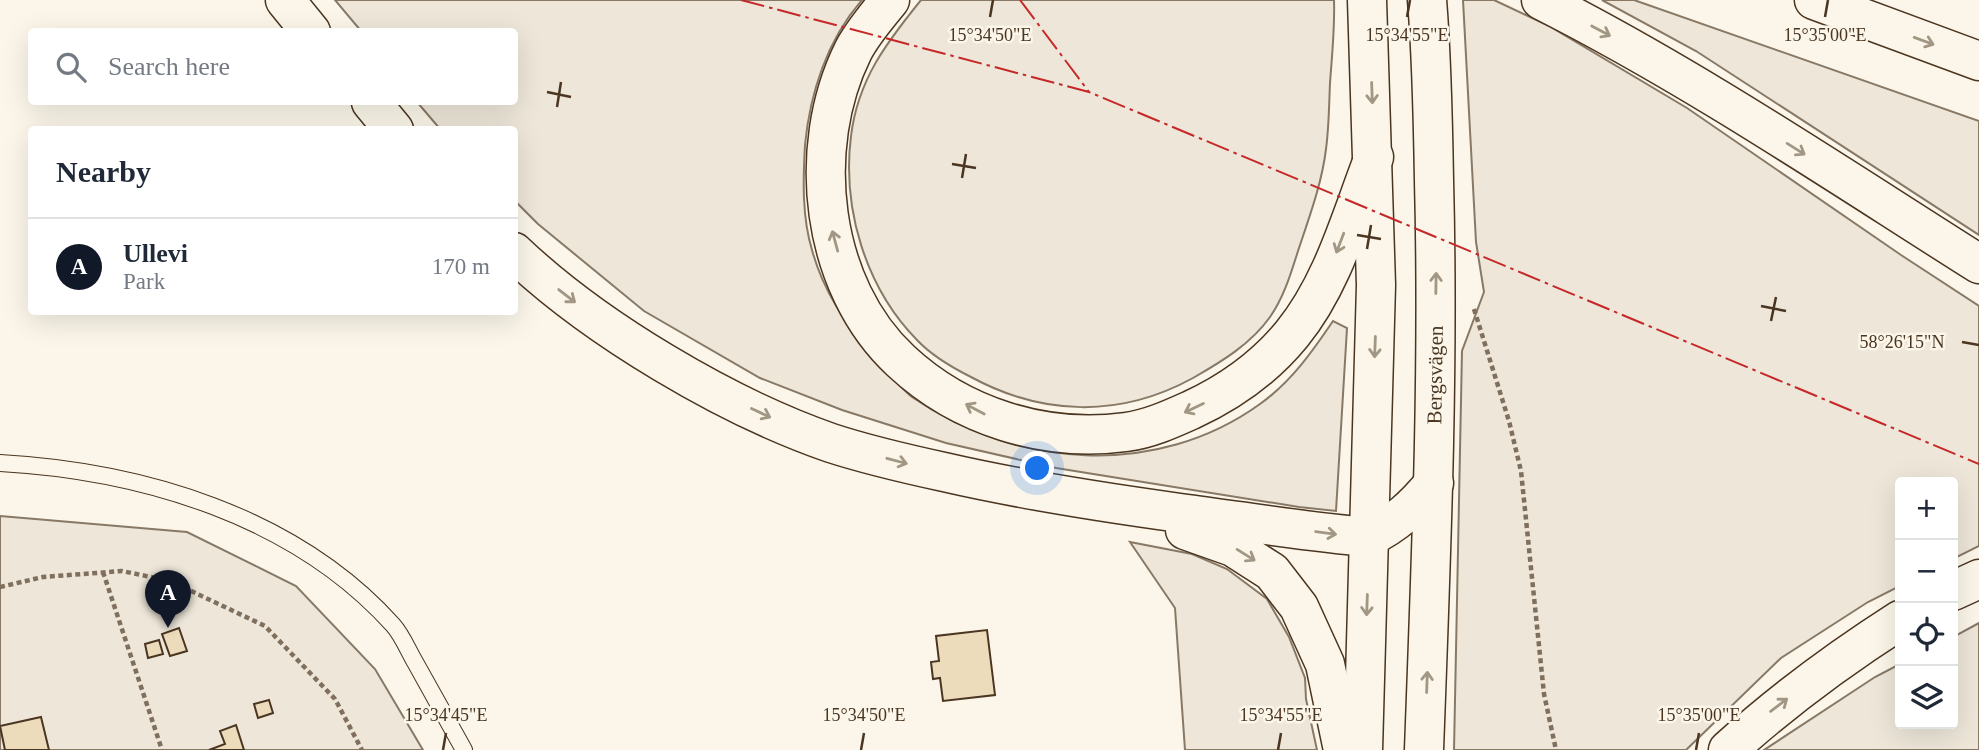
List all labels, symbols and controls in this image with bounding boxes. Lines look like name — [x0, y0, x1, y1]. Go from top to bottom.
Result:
one-way arrow — [1591, 24, 1611, 38]
text: 15°34'50"E — [949, 25, 1031, 45]
text: 15°34'55"E — [1366, 25, 1448, 45]
text: 15°35'00"E — [1784, 25, 1866, 45]
search box — [28, 28, 518, 105]
one-way arrow — [1912, 35, 1934, 48]
icon: search — [52, 48, 90, 86]
text: Search here — [108, 52, 230, 81]
one-way arrow — [1365, 81, 1378, 104]
one-way arrow — [1786, 141, 1805, 156]
text: Nearby — [56, 155, 151, 188]
one-way arrow — [828, 230, 841, 253]
one-way arrow — [1333, 232, 1346, 254]
text: Ullevi — [123, 239, 188, 268]
text: A — [71, 254, 87, 279]
text: 170 m — [432, 254, 490, 279]
text: Park — [123, 269, 165, 294]
one-way arrow — [1429, 272, 1443, 295]
one-way arrow — [558, 288, 576, 303]
street label: Bergsvägen — [1422, 325, 1448, 425]
text: 58°26'15"N — [1860, 332, 1944, 352]
one-way arrow — [1368, 336, 1381, 359]
one-way arrow — [965, 402, 986, 416]
one-way arrow — [1184, 402, 1205, 415]
one-way arrow — [750, 407, 771, 421]
your location — [1020, 451, 1054, 485]
one-way arrow — [886, 455, 908, 468]
map controls — [1895, 477, 1958, 729]
button: + — [1895, 477, 1958, 540]
one-way arrow — [1315, 526, 1337, 539]
button: − — [1895, 540, 1958, 603]
one-way arrow — [1235, 548, 1255, 562]
pin: A — [145, 570, 191, 628]
one-way arrow — [1360, 594, 1374, 617]
button: locate — [1895, 603, 1958, 666]
button: layers — [1895, 666, 1958, 729]
one-way arrow — [1420, 671, 1433, 694]
one-way arrow — [1769, 698, 1788, 712]
text: 15°34'45"E — [405, 705, 487, 725]
text: 15°34'50"E — [823, 705, 905, 725]
text: 15°34'55"E — [1240, 705, 1322, 725]
text: 15°35'00"E — [1658, 705, 1740, 725]

